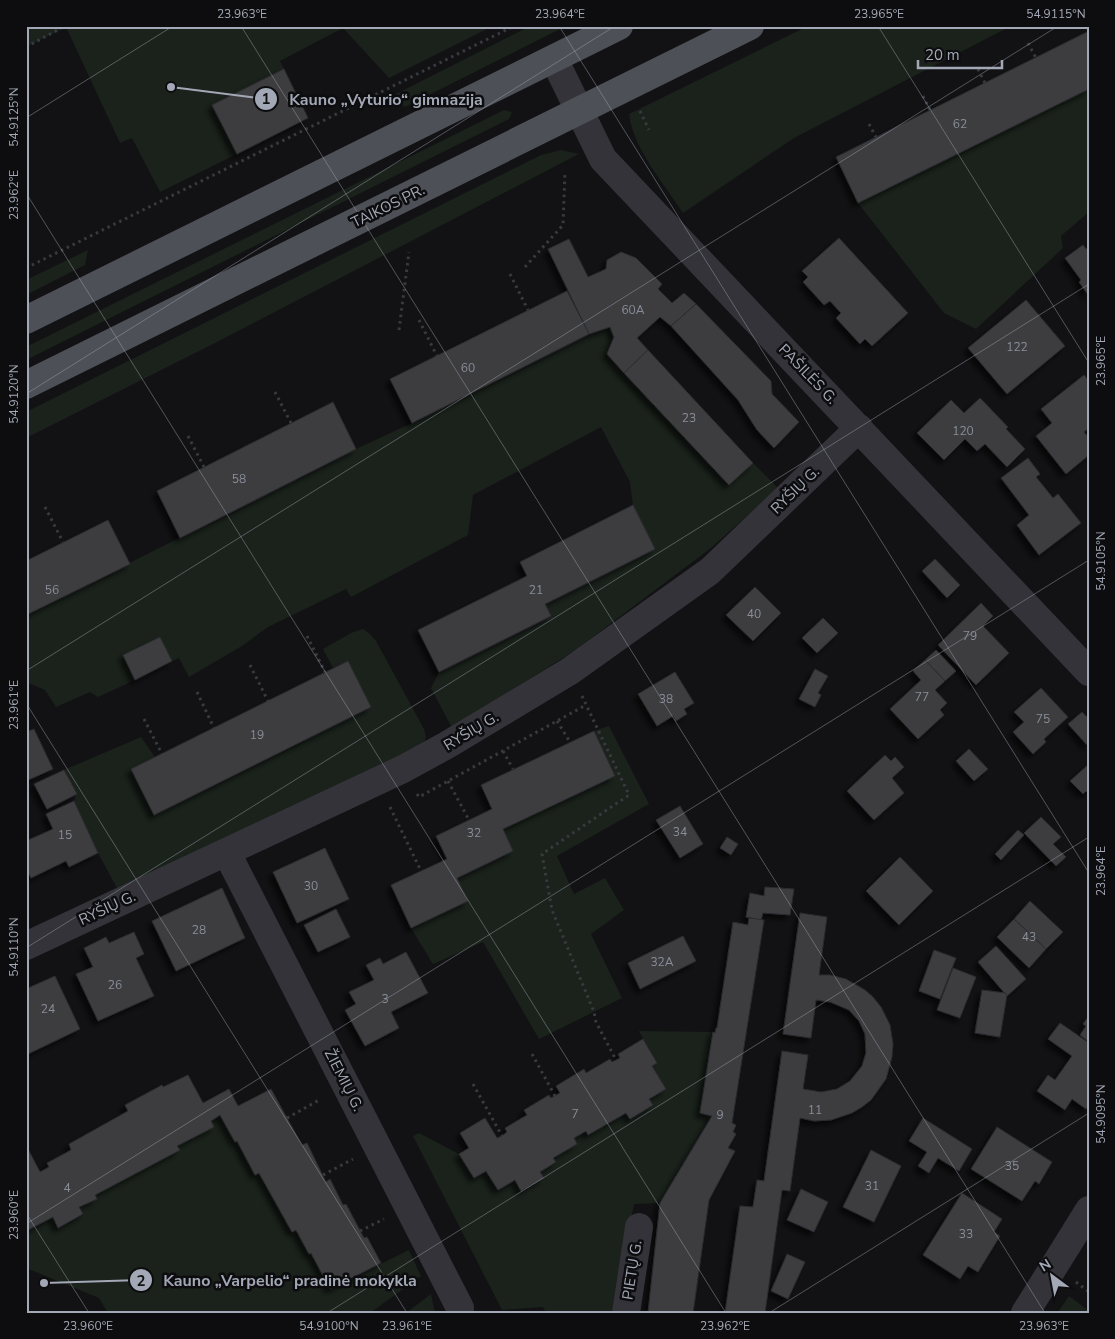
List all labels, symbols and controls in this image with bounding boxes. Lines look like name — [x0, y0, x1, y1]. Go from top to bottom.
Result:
text: 23.963°E — [217, 6, 267, 22]
text: 23.964°E — [535, 6, 585, 22]
text: 23.965°E — [854, 6, 904, 22]
text: 54.9115°N — [1026, 6, 1086, 22]
scale bar — [918, 38, 1001, 70]
text: 20 m — [925, 45, 960, 65]
callout: Kauno „Vyturio“ gimnazija — [254, 83, 493, 114]
text: 54.9125°N — [6, 87, 22, 147]
text: 1 — [261, 89, 271, 109]
text: Kauno „Vyturio“ gimnazija — [289, 89, 483, 111]
house number: 62 — [953, 116, 967, 132]
text: 23.962°E — [6, 170, 22, 220]
street label: TAIKOS PR. — [348, 180, 428, 232]
house number: 60A — [621, 302, 645, 318]
text: 23.965°E — [1093, 336, 1109, 386]
street label: PAŠILĖS G. — [774, 339, 842, 408]
house number: 122 — [1006, 339, 1028, 355]
house number: 60 — [461, 360, 475, 376]
text: 54.9120°N — [6, 364, 22, 424]
house number: 23 — [682, 410, 696, 426]
house number: 120 — [952, 423, 974, 439]
street label: RYŠIŲ G. — [766, 461, 824, 518]
house number: 58 — [232, 471, 246, 487]
text: 54.9105°N — [1093, 531, 1109, 591]
house number: 56 — [45, 582, 59, 598]
house number: 21 — [529, 582, 543, 598]
house number: 40 — [747, 606, 761, 622]
house number: 79 — [963, 628, 977, 644]
text: 23.961°E — [6, 680, 22, 730]
house number: 77 — [915, 689, 929, 705]
house number: 38 — [659, 691, 673, 707]
street label: RYŠIŲ G. — [439, 706, 502, 755]
house number: 75 — [1036, 711, 1050, 727]
house number: 19 — [250, 727, 264, 743]
house number: 34 — [673, 824, 687, 840]
house number: 32 — [467, 825, 481, 841]
house number: 15 — [58, 827, 72, 843]
text: 23.964°E — [1093, 846, 1109, 896]
house number: 30 — [304, 878, 318, 894]
street label: RYŠIŲ G. — [75, 885, 139, 930]
text: 54.9110°N — [6, 917, 22, 977]
house number: 28 — [192, 922, 206, 938]
house number: 43 — [1022, 929, 1036, 945]
house number: 32A — [650, 954, 674, 970]
house number: 26 — [108, 977, 122, 993]
house number: 3 — [381, 991, 389, 1007]
house number: 24 — [41, 1001, 55, 1017]
street label: ŽIEMIŲ G. — [320, 1046, 368, 1114]
text: 54.9095°N — [1093, 1084, 1109, 1144]
house number: 11 — [808, 1102, 822, 1118]
house number: 7 — [571, 1106, 579, 1122]
house number: 9 — [716, 1107, 724, 1123]
house number: 35 — [1005, 1158, 1019, 1174]
house number: 31 — [865, 1178, 879, 1194]
house number: 4 — [63, 1180, 71, 1196]
text: 23.960°E — [6, 1190, 22, 1240]
house number: 33 — [959, 1226, 973, 1242]
street label: PIETŲ G. — [617, 1239, 647, 1301]
north arrow — [1028, 1252, 1078, 1302]
text: N — [1036, 1255, 1055, 1276]
callout: Kauno „Varpelio“ pradinė mokykla — [128, 1265, 427, 1296]
text: Kauno „Varpelio“ pradinė mokykla — [163, 1270, 417, 1292]
text: 2 — [136, 1271, 146, 1291]
text: 23.960°E — [63, 1318, 113, 1334]
text: 54.9100°N — [299, 1318, 359, 1334]
text: 23.961°E — [382, 1318, 432, 1334]
text: 23.962°E — [700, 1318, 750, 1334]
text: 23.963°E — [1019, 1318, 1069, 1334]

